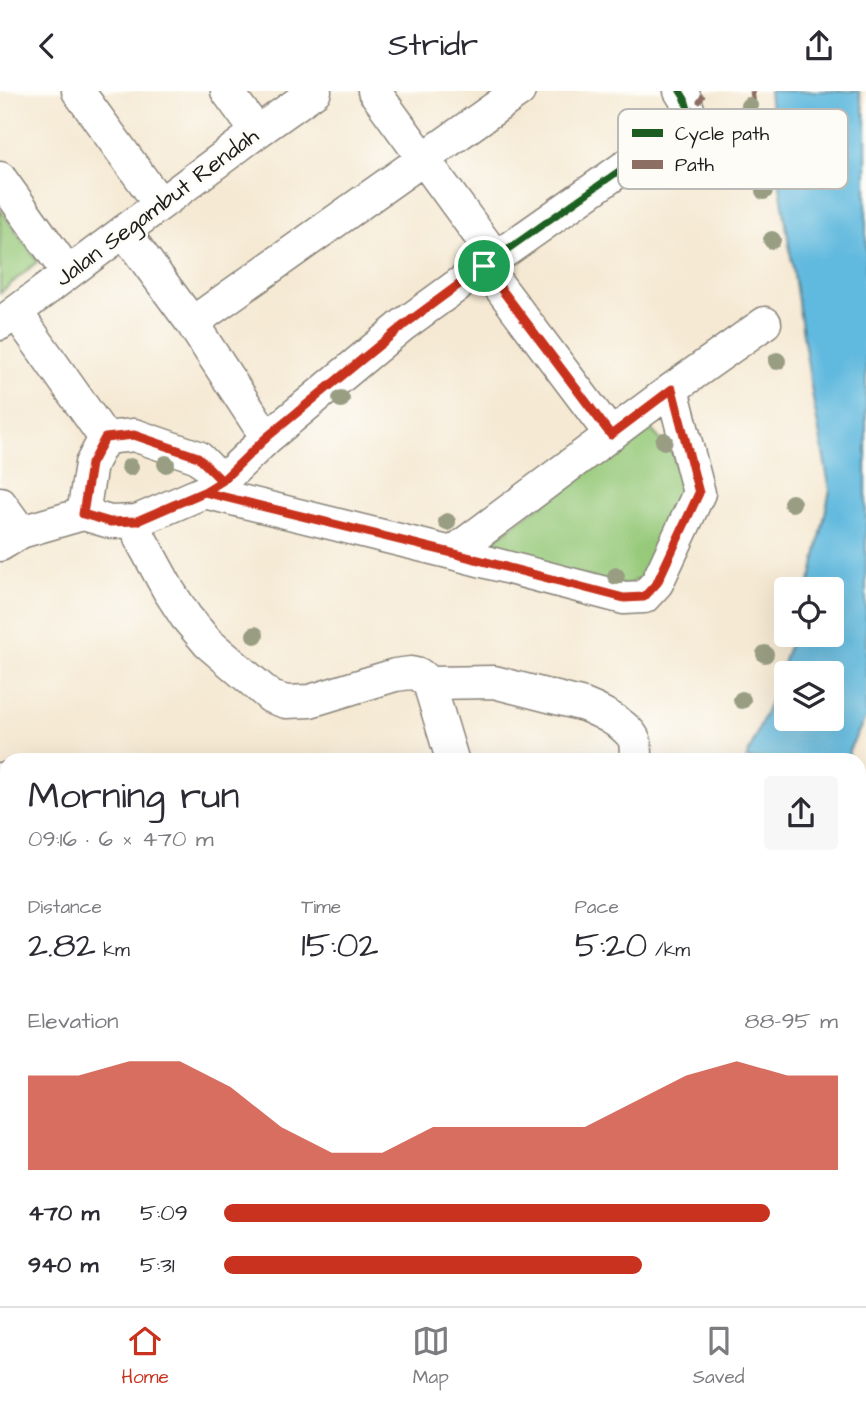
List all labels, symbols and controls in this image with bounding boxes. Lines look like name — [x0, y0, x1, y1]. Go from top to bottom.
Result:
text: Stridr — [388, 23, 478, 68]
icon: back — [28, 27, 66, 65]
icon: share — [800, 27, 838, 65]
legend — [618, 109, 848, 189]
street label: Jalan Segambut Rendah — [49, 120, 266, 295]
text: Cycle path — [675, 121, 770, 149]
text: Path — [675, 152, 714, 179]
pin — [454, 236, 514, 296]
icon: arrive — [465, 247, 503, 285]
map controls — [774, 577, 844, 731]
button: locate — [774, 577, 844, 647]
button: layers — [774, 661, 844, 731]
text: Morning run — [28, 771, 240, 823]
button: share — [764, 776, 838, 850]
text: 09:16 · 6 × 470 m — [28, 823, 214, 855]
text: Distance — [28, 894, 102, 921]
text: Time — [301, 894, 341, 921]
text: Pace — [575, 894, 619, 921]
text: 2.82 — [28, 921, 96, 970]
text: 15:02 — [301, 921, 379, 970]
text: 5:20 — [575, 921, 647, 970]
text: km — [96, 937, 130, 964]
text: /km — [647, 937, 690, 964]
text: Elevation — [28, 1005, 119, 1037]
text: 88–95 m — [745, 1005, 838, 1037]
text: 470 m — [28, 1197, 99, 1229]
text: 5:09 — [140, 1197, 188, 1229]
text: 940 m — [28, 1249, 98, 1281]
text: 5:31 — [140, 1249, 175, 1281]
tab: Home — [121, 1322, 169, 1391]
tab: Map — [412, 1322, 450, 1391]
tab: Saved — [693, 1322, 744, 1391]

